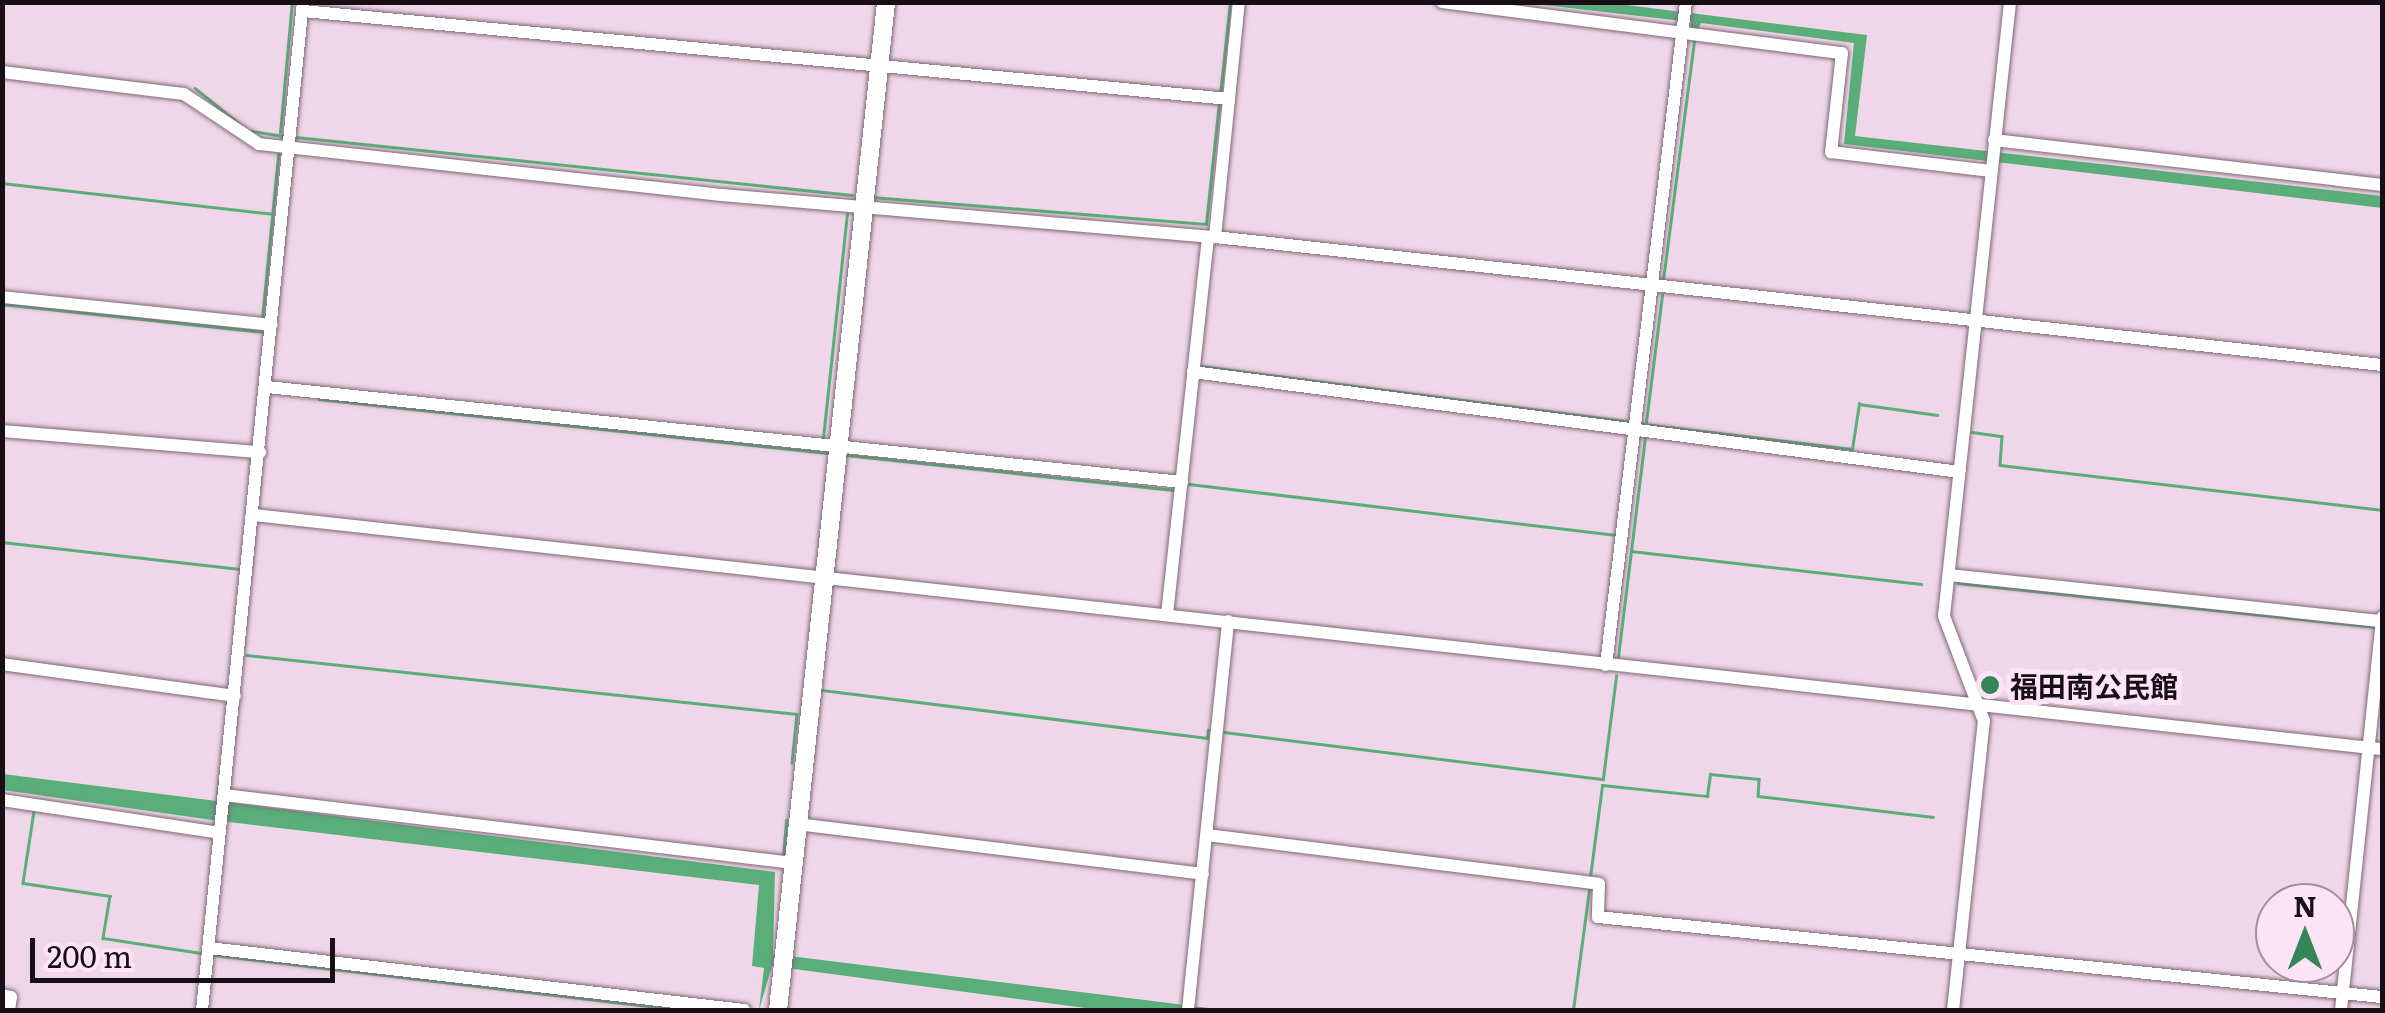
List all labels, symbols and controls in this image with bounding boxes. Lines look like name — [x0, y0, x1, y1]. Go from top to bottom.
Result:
place label: 福田南公民館 — [2010, 668, 2178, 702]
marker: 福田南公民館 — [1979, 674, 2001, 696]
north arrow — [2255, 883, 2355, 983]
text: N — [2293, 884, 2317, 926]
scale bar — [35, 918, 340, 980]
text: 200 m — [47, 933, 132, 977]

